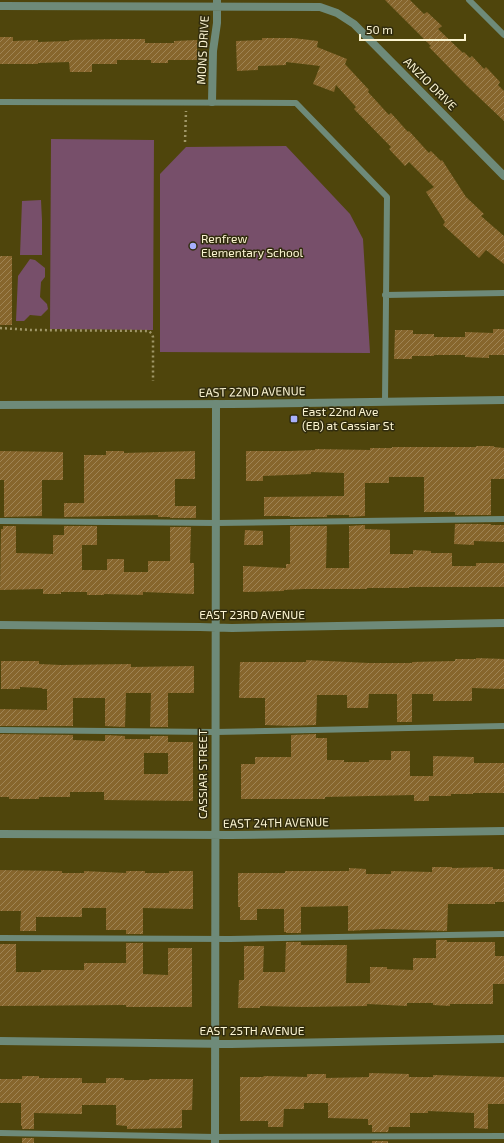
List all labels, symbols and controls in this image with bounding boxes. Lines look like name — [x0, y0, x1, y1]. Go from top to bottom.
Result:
street label: MONS DRIVE — [193, 15, 211, 85]
scale bar — [360, 16, 465, 42]
text: 50 m — [366, 22, 393, 36]
street label: ANZIO DRIVE — [401, 54, 460, 113]
place label: Renfrew Elementary School — [201, 231, 304, 259]
marker: Renfrew Elementary School — [188, 241, 198, 251]
street label: EAST 22ND AVENUE — [198, 383, 306, 399]
place label: East 22nd Ave (EB) at Cassiar St — [302, 404, 394, 432]
marker: East 22nd Ave (EB) at Cassiar St — [289, 414, 299, 424]
street label: EAST 23RD AVENUE — [199, 607, 305, 621]
street label: CASSIAR STREET — [195, 729, 209, 819]
street label: EAST 24TH AVENUE — [223, 814, 329, 830]
street label: EAST 25TH AVENUE — [199, 1023, 305, 1037]

